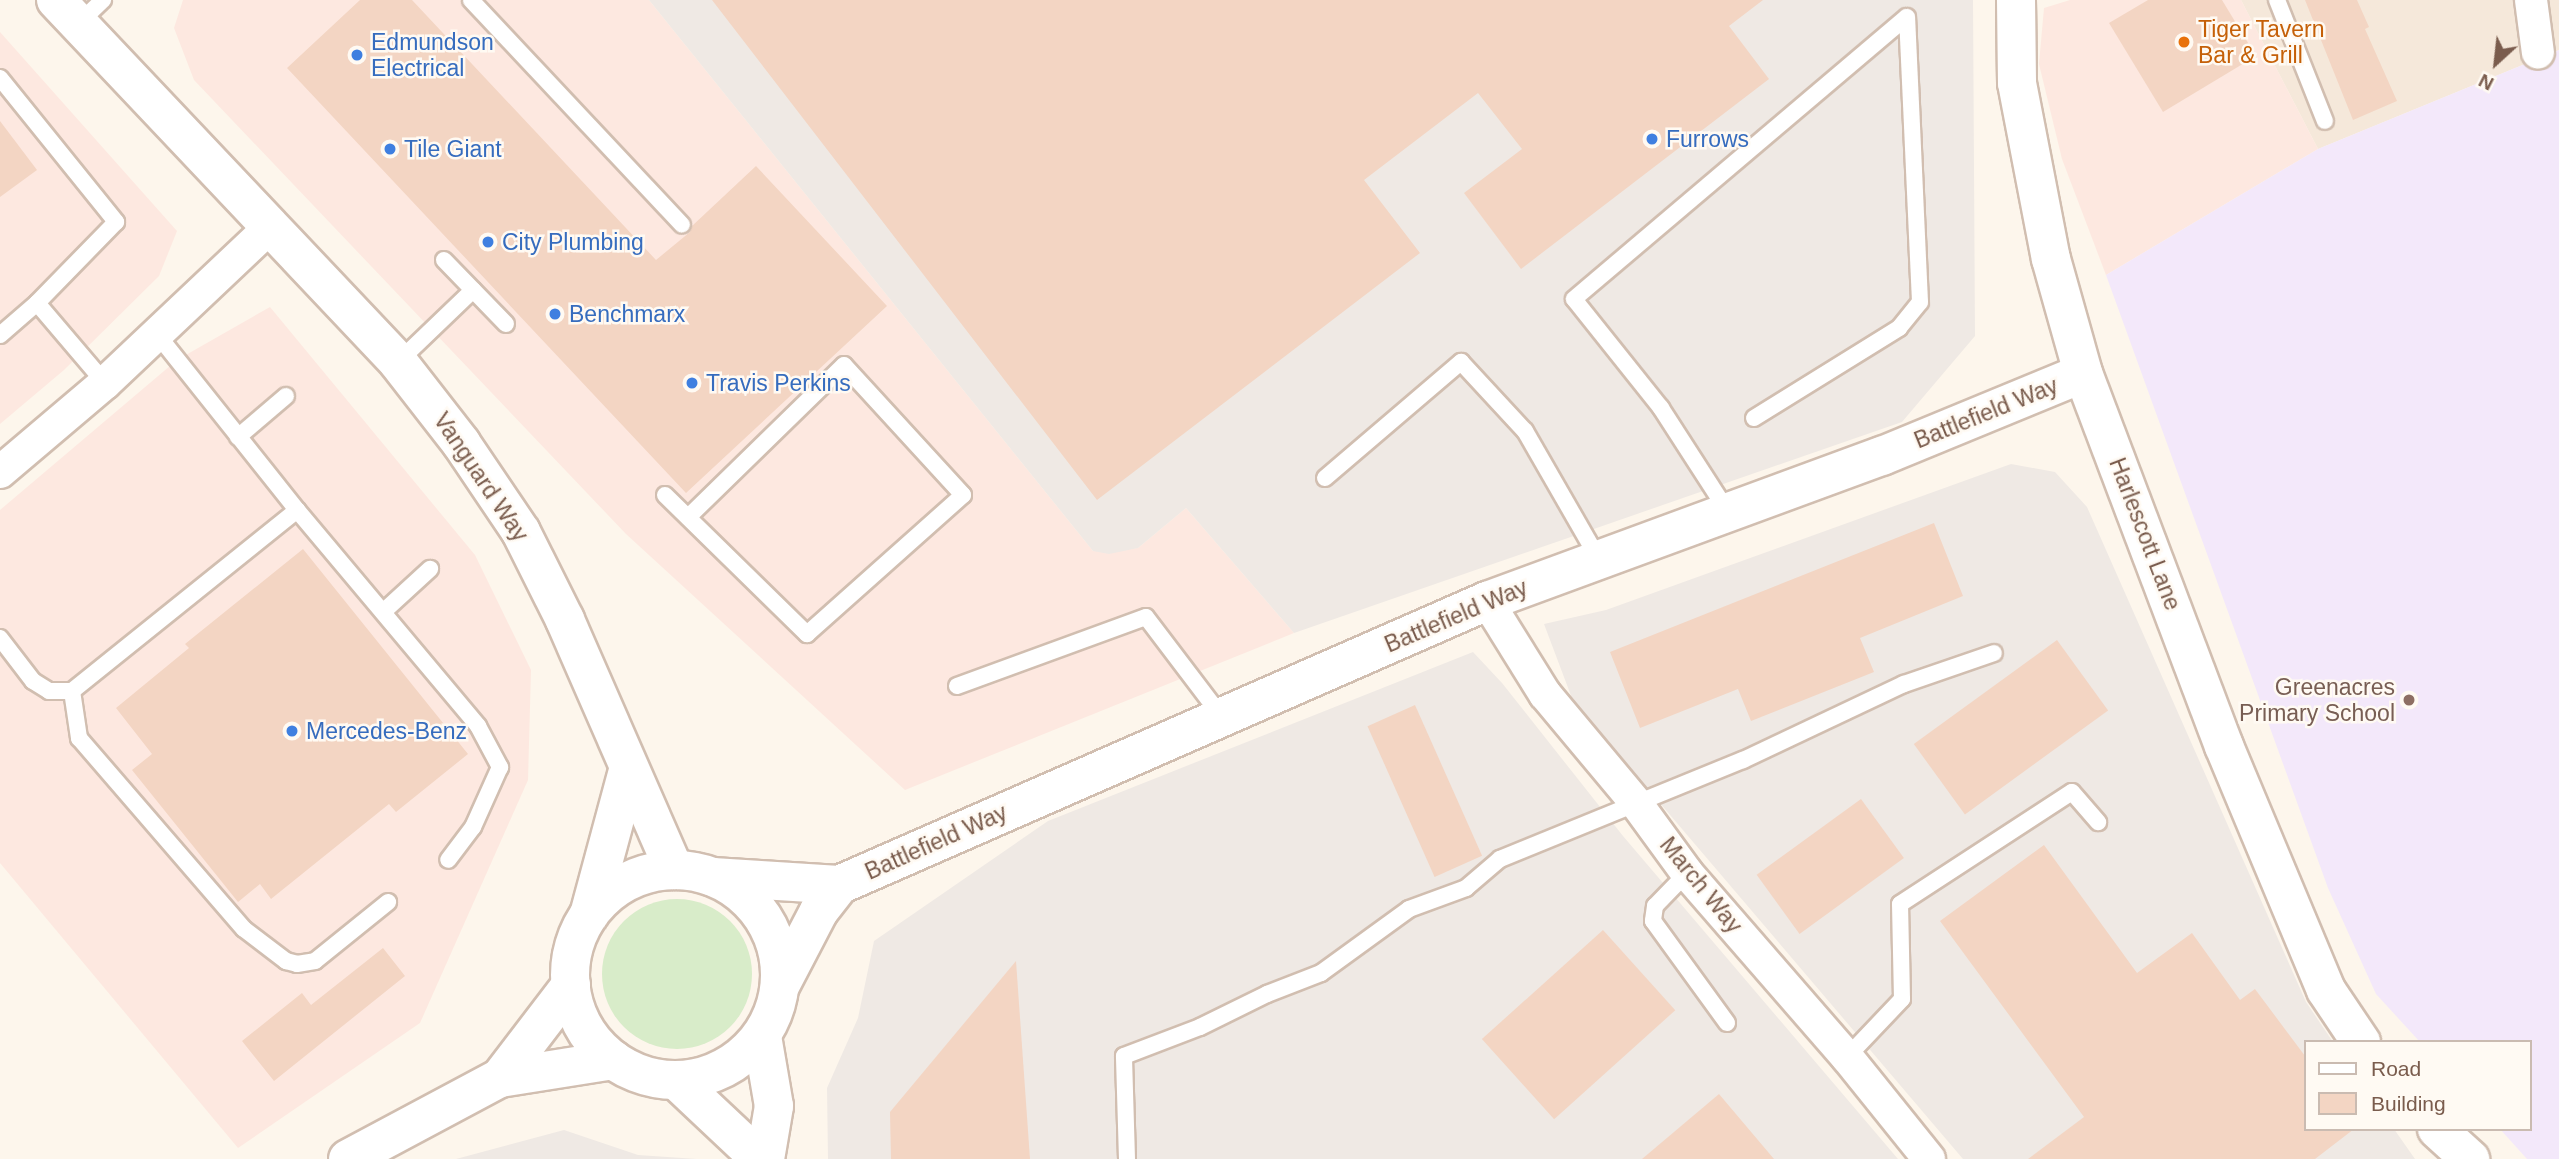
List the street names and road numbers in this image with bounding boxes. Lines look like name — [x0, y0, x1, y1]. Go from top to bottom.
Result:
street label: Battlefield Way — [1910, 372, 2062, 454]
street label: Vanguard Way — [428, 407, 534, 547]
street label: Harlescott Lane — [2103, 454, 2187, 614]
street label: Battlefield Way — [1380, 573, 1532, 659]
street label: Battlefield Way — [861, 798, 1011, 886]
street label: March Way — [1654, 831, 1748, 939]

